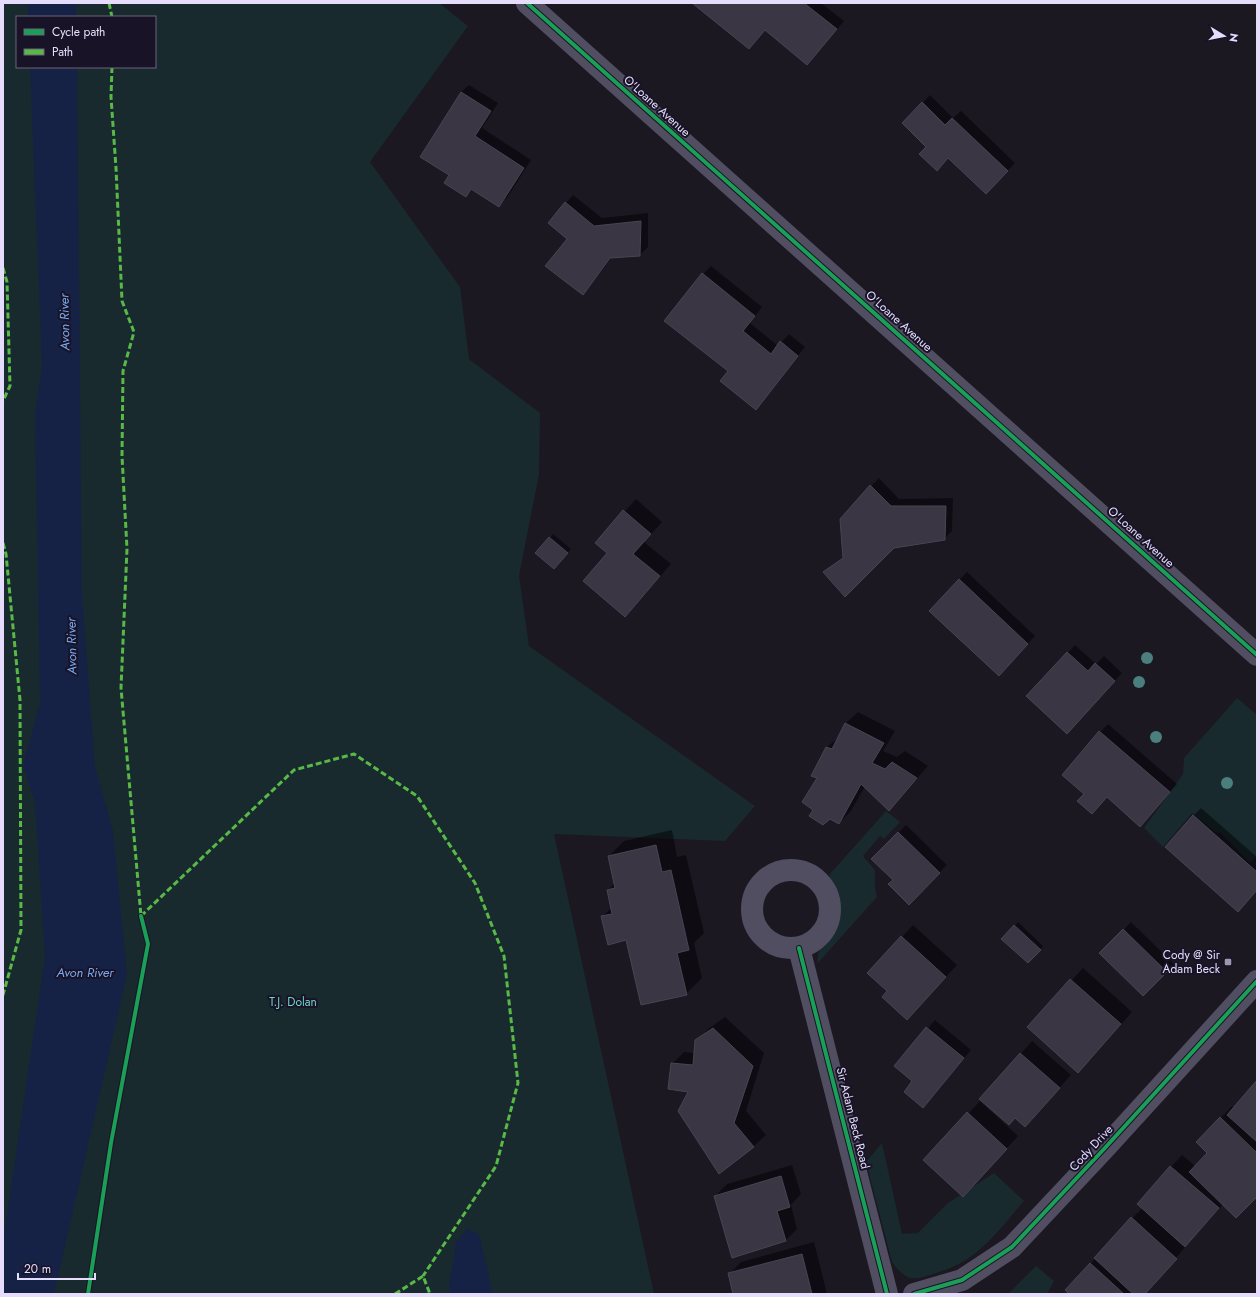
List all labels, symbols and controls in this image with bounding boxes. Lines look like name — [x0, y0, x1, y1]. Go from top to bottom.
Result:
legend — [16, 16, 156, 68]
north arrow — [1204, 16, 1244, 56]
text: Cycle path — [52, 23, 105, 41]
text: N — [1225, 32, 1242, 43]
text: Path — [52, 43, 73, 61]
street label: O'Loane Avenue — [620, 71, 694, 141]
street label: O'Loane Avenue — [862, 286, 936, 356]
water label: Avon River — [54, 293, 75, 352]
street label: O'Loane Avenue — [1104, 502, 1178, 572]
water label: Avon River — [61, 617, 82, 676]
place label: Cody @ Sir Adam Beck — [1163, 946, 1221, 978]
marker: Cody @ Sir Adam Beck — [1223, 957, 1233, 967]
water label: Avon River — [56, 963, 114, 982]
park label: T.J. Dolan — [269, 993, 317, 1011]
street label: Sir Adam Beck Road — [832, 1065, 874, 1171]
street label: Cody Drive — [1065, 1121, 1117, 1175]
scale bar — [18, 1255, 95, 1281]
text: 20 m — [24, 1260, 51, 1278]

